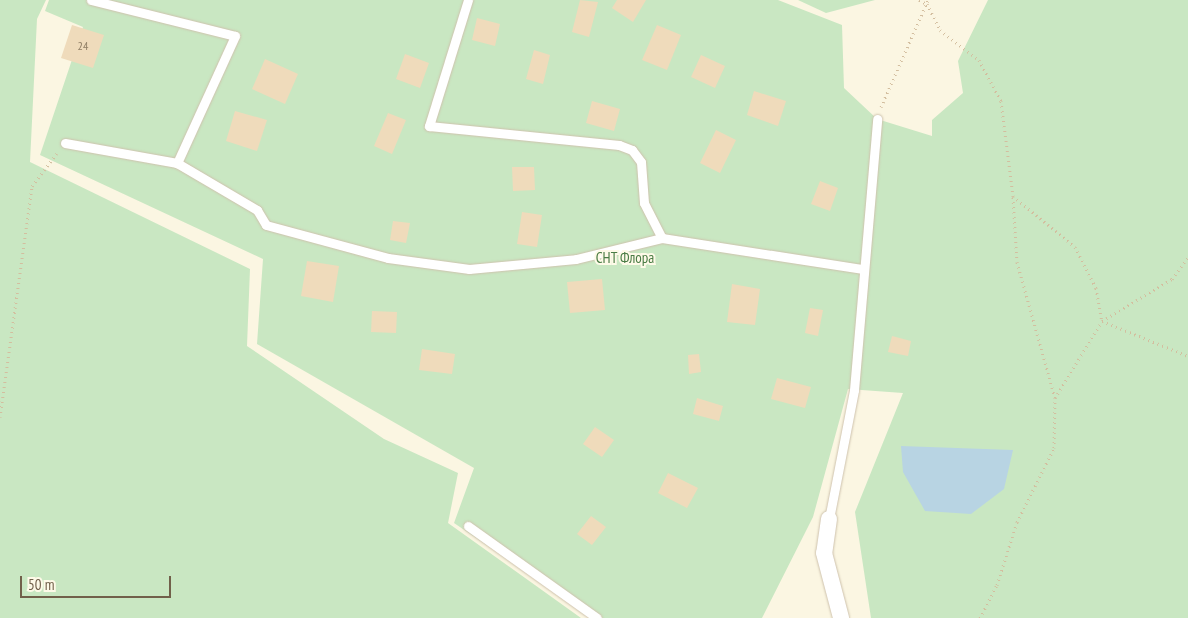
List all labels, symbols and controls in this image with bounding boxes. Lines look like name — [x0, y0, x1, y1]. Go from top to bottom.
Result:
house number: 24 — [78, 39, 88, 53]
park label: СНТ Флора — [595, 249, 655, 267]
scale bar — [22, 566, 174, 598]
text: 50 m — [28, 575, 54, 594]

